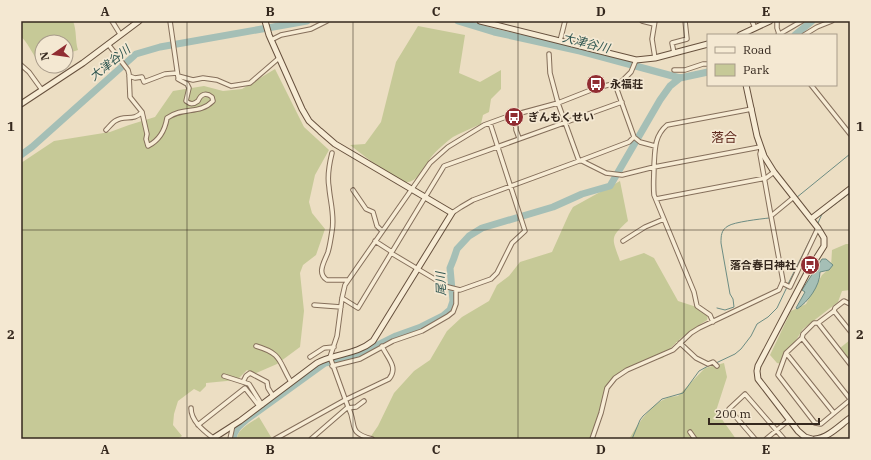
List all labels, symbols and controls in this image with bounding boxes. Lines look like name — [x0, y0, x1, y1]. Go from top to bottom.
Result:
text: A — [100, 3, 110, 20]
text: B — [265, 3, 275, 20]
text: C — [432, 3, 441, 20]
text: D — [596, 3, 606, 20]
text: E — [762, 3, 770, 20]
water label: 大津谷川 — [561, 29, 613, 56]
north arrow — [34, 34, 74, 74]
legend — [707, 34, 837, 86]
water label: 大津谷川 — [86, 40, 135, 84]
text: Road — [743, 42, 772, 57]
text: N — [36, 50, 52, 62]
text: Park — [743, 62, 769, 77]
bus stop icon: 永福荘 — [585, 73, 607, 95]
place label: 永福荘 — [610, 77, 643, 91]
bus stop icon: ぎんもくせい — [503, 106, 525, 128]
place label: ぎんもくせい — [528, 110, 594, 124]
text: 1 — [7, 118, 15, 135]
text: 1 — [856, 118, 864, 135]
district label: 落合 — [711, 129, 737, 146]
bus stop icon: 落合春日神社 — [799, 254, 821, 276]
place label: 落合春日神社 — [730, 258, 796, 272]
water label: 尾川 — [433, 270, 448, 296]
text: 2 — [7, 326, 15, 343]
text: 2 — [856, 326, 864, 343]
scale bar — [709, 400, 819, 426]
text: 200 m — [715, 406, 751, 421]
text: A — [100, 441, 110, 458]
text: B — [265, 441, 275, 458]
text: C — [432, 441, 441, 458]
text: D — [596, 441, 606, 458]
text: E — [762, 441, 770, 458]

